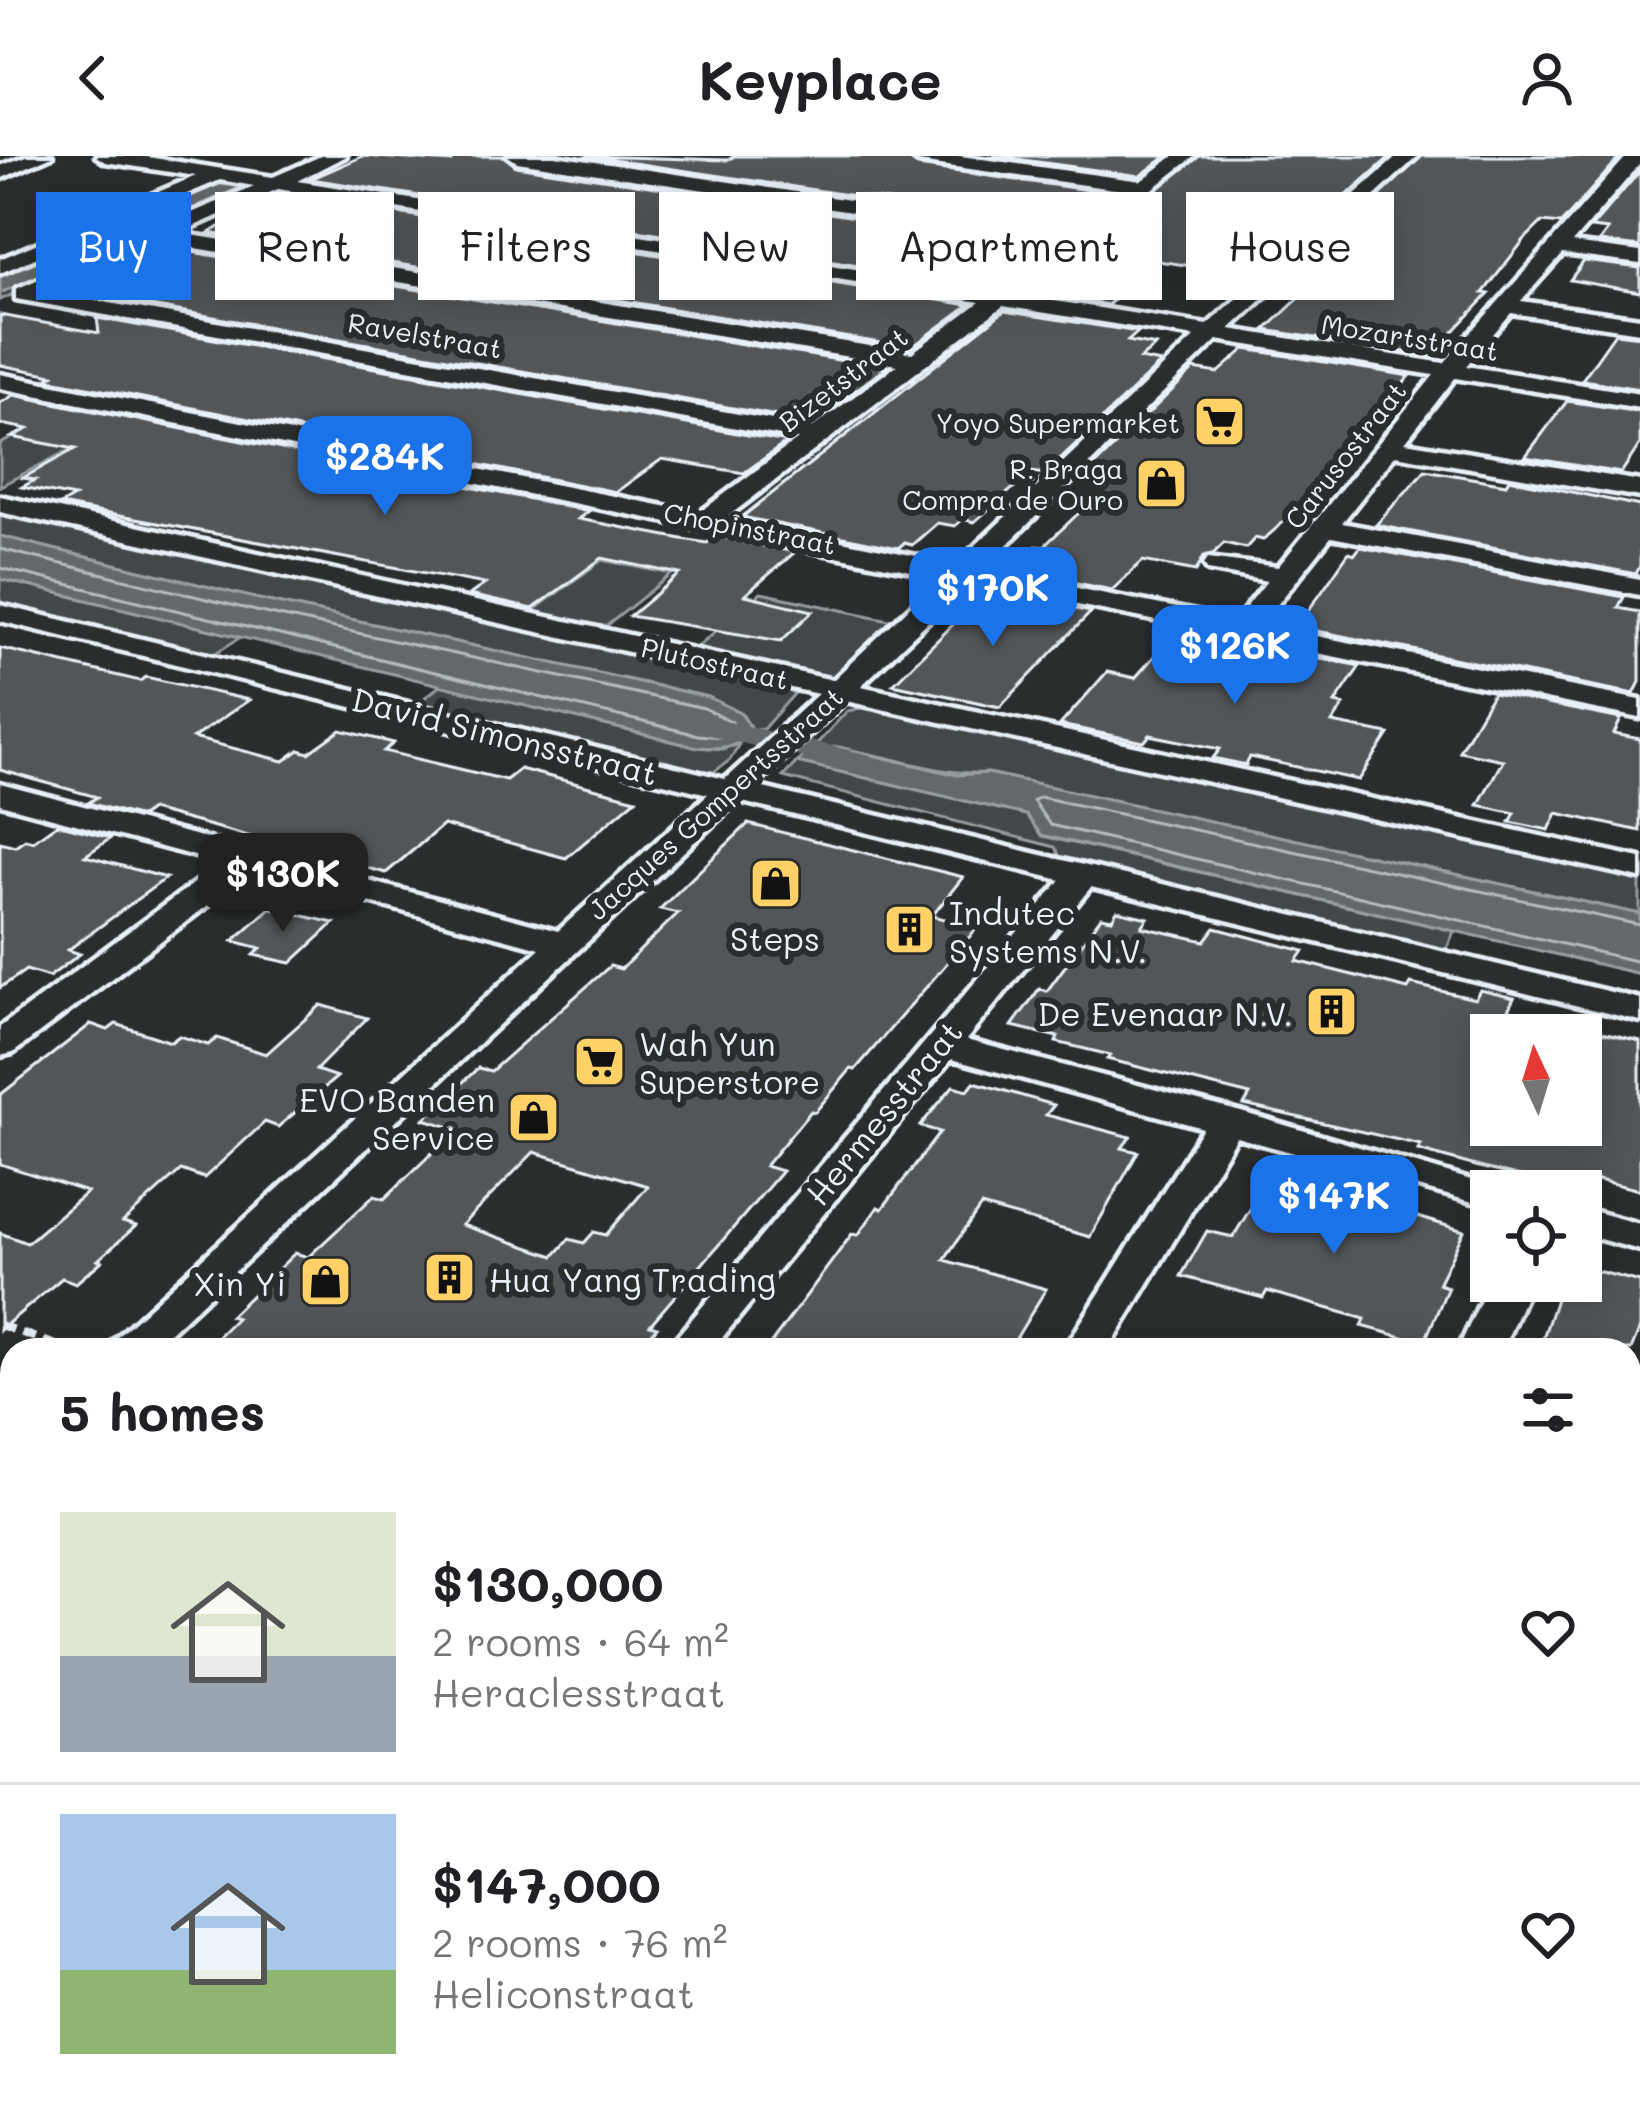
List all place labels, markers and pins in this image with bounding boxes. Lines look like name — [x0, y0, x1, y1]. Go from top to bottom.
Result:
supermarket icon: Yoyo Supermarket — [1191, 394, 1247, 450]
place label: Yoyo Supermarket — [936, 405, 1180, 440]
pin: $284K — [301, 416, 469, 518]
place label: R. Braga Compra de Ouro — [902, 451, 1123, 517]
shop icon: R. Braga Compra de Ouro — [1134, 456, 1190, 512]
pin: $170K — [909, 547, 1077, 649]
pin: $126K — [1151, 605, 1319, 707]
pin: $130K — [199, 833, 367, 935]
shop icon: Steps — [747, 855, 803, 911]
place label: Indutec Systems N.V. — [949, 890, 1147, 972]
building icon: Indutec Systems N.V. — [882, 902, 938, 958]
place label: Steps — [730, 916, 820, 959]
building icon: De Evenaar N.V. — [1304, 984, 1360, 1040]
place label: De Evenaar N.V. — [1038, 991, 1293, 1034]
place label: Wah Yun Superstore — [639, 1021, 820, 1102]
supermarket icon: Wah Yun Superstore — [572, 1033, 628, 1089]
place label: EVO Banden Service — [299, 1077, 495, 1158]
shop icon: EVO Banden Service — [506, 1089, 562, 1145]
pin: $147K — [1250, 1155, 1418, 1257]
building icon: Hua Yang Trading — [422, 1250, 478, 1306]
shop icon: Xin Yi — [297, 1254, 353, 1310]
place label: Hua Yang Trading — [489, 1257, 776, 1300]
place label: Xin Yi — [193, 1261, 286, 1304]

